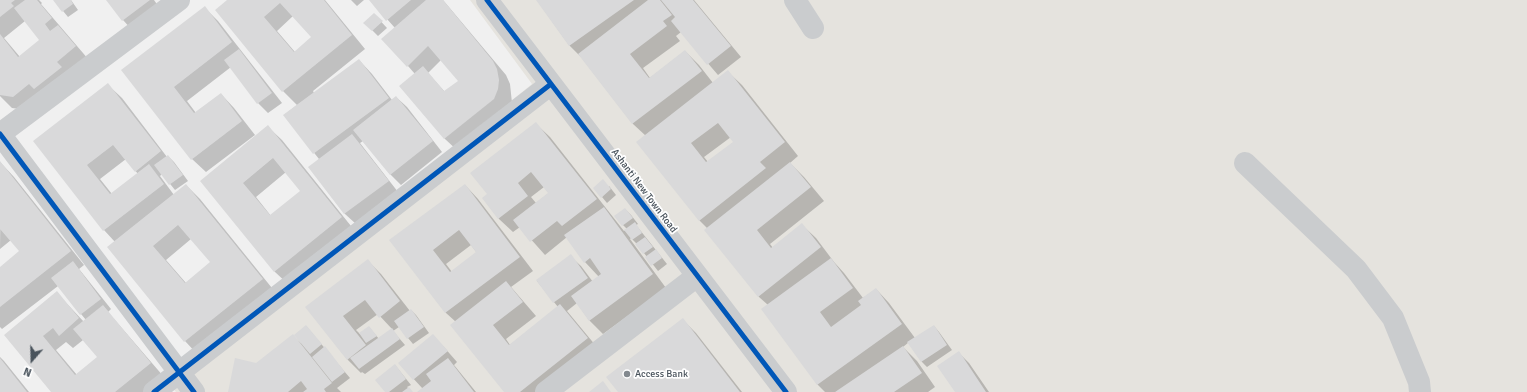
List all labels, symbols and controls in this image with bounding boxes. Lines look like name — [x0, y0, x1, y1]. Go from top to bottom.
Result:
street label: Ashanti New Town Road — [609, 147, 679, 235]
north arrow — [12, 340, 52, 380]
text: N — [22, 364, 34, 379]
place label: Access Bank — [635, 368, 688, 380]
marker: Access Bank — [622, 369, 632, 379]

